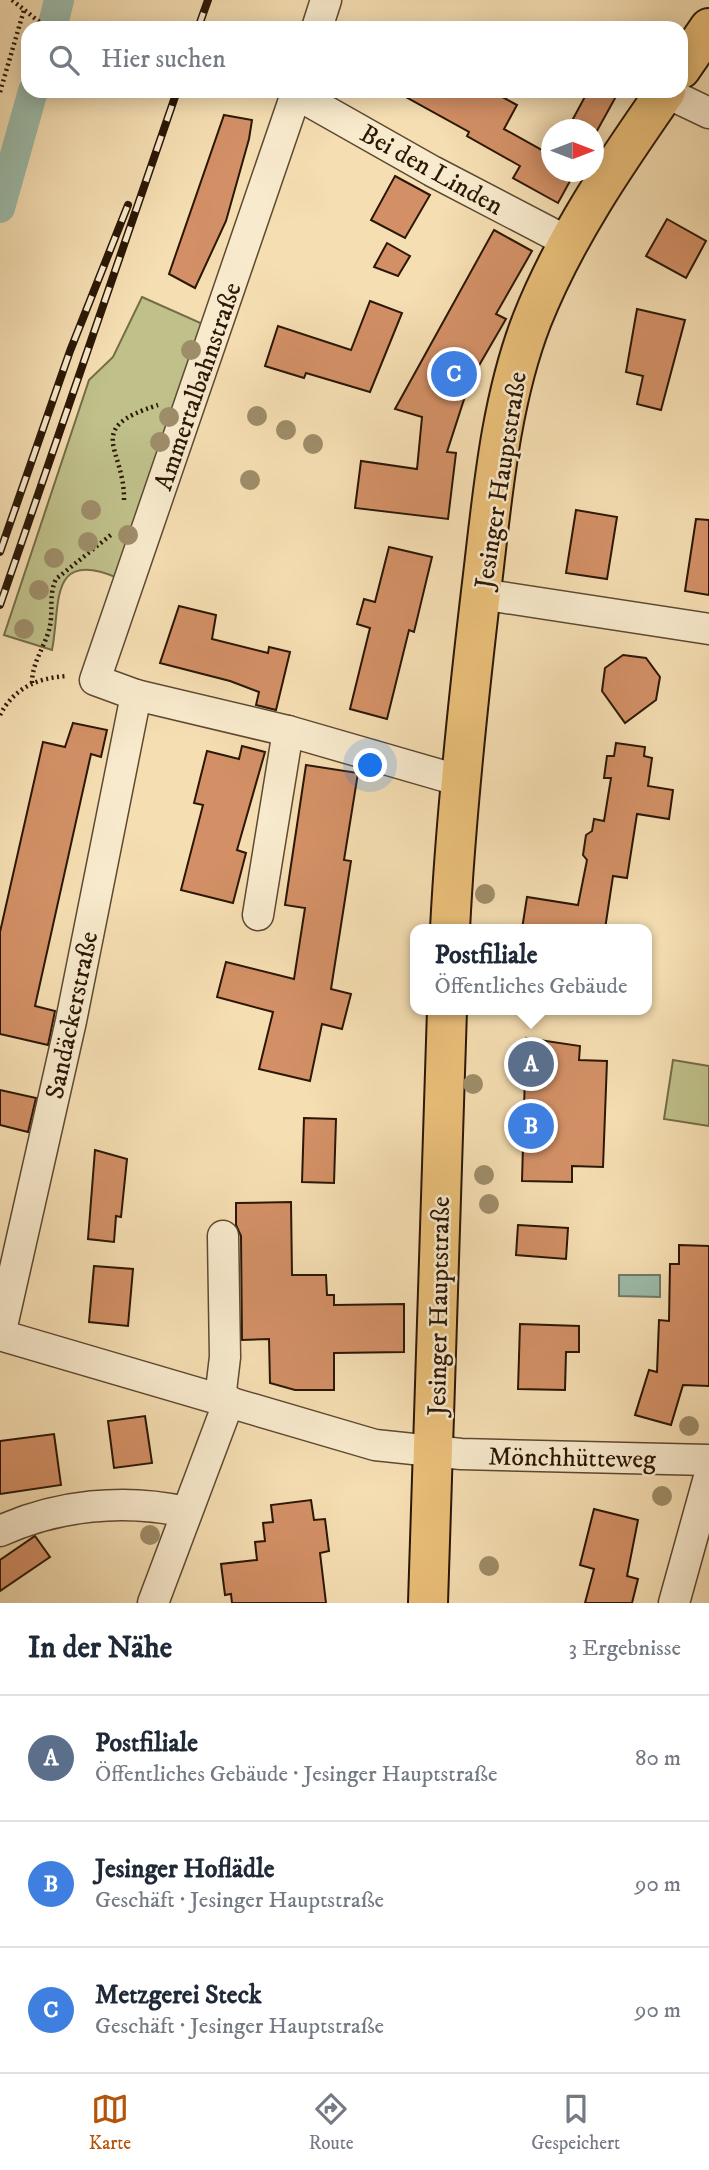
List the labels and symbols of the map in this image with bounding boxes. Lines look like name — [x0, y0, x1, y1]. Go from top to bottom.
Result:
street label: Bei den Linden — [354, 117, 509, 223]
north arrow — [541, 119, 604, 182]
street label: Ammertalbahnstraße — [147, 278, 249, 495]
pin: C — [431, 348, 477, 400]
street label: Jesinger Hauptstraße — [468, 369, 535, 593]
your location — [353, 748, 387, 782]
street label: Sandäckerstraße — [39, 928, 106, 1102]
pin: A — [508, 1038, 554, 1090]
pin: B — [508, 1100, 554, 1152]
street label: Jesinger Hauptstraße — [421, 1196, 458, 1418]
street label: Mönchhütteweg — [488, 1441, 656, 1476]

